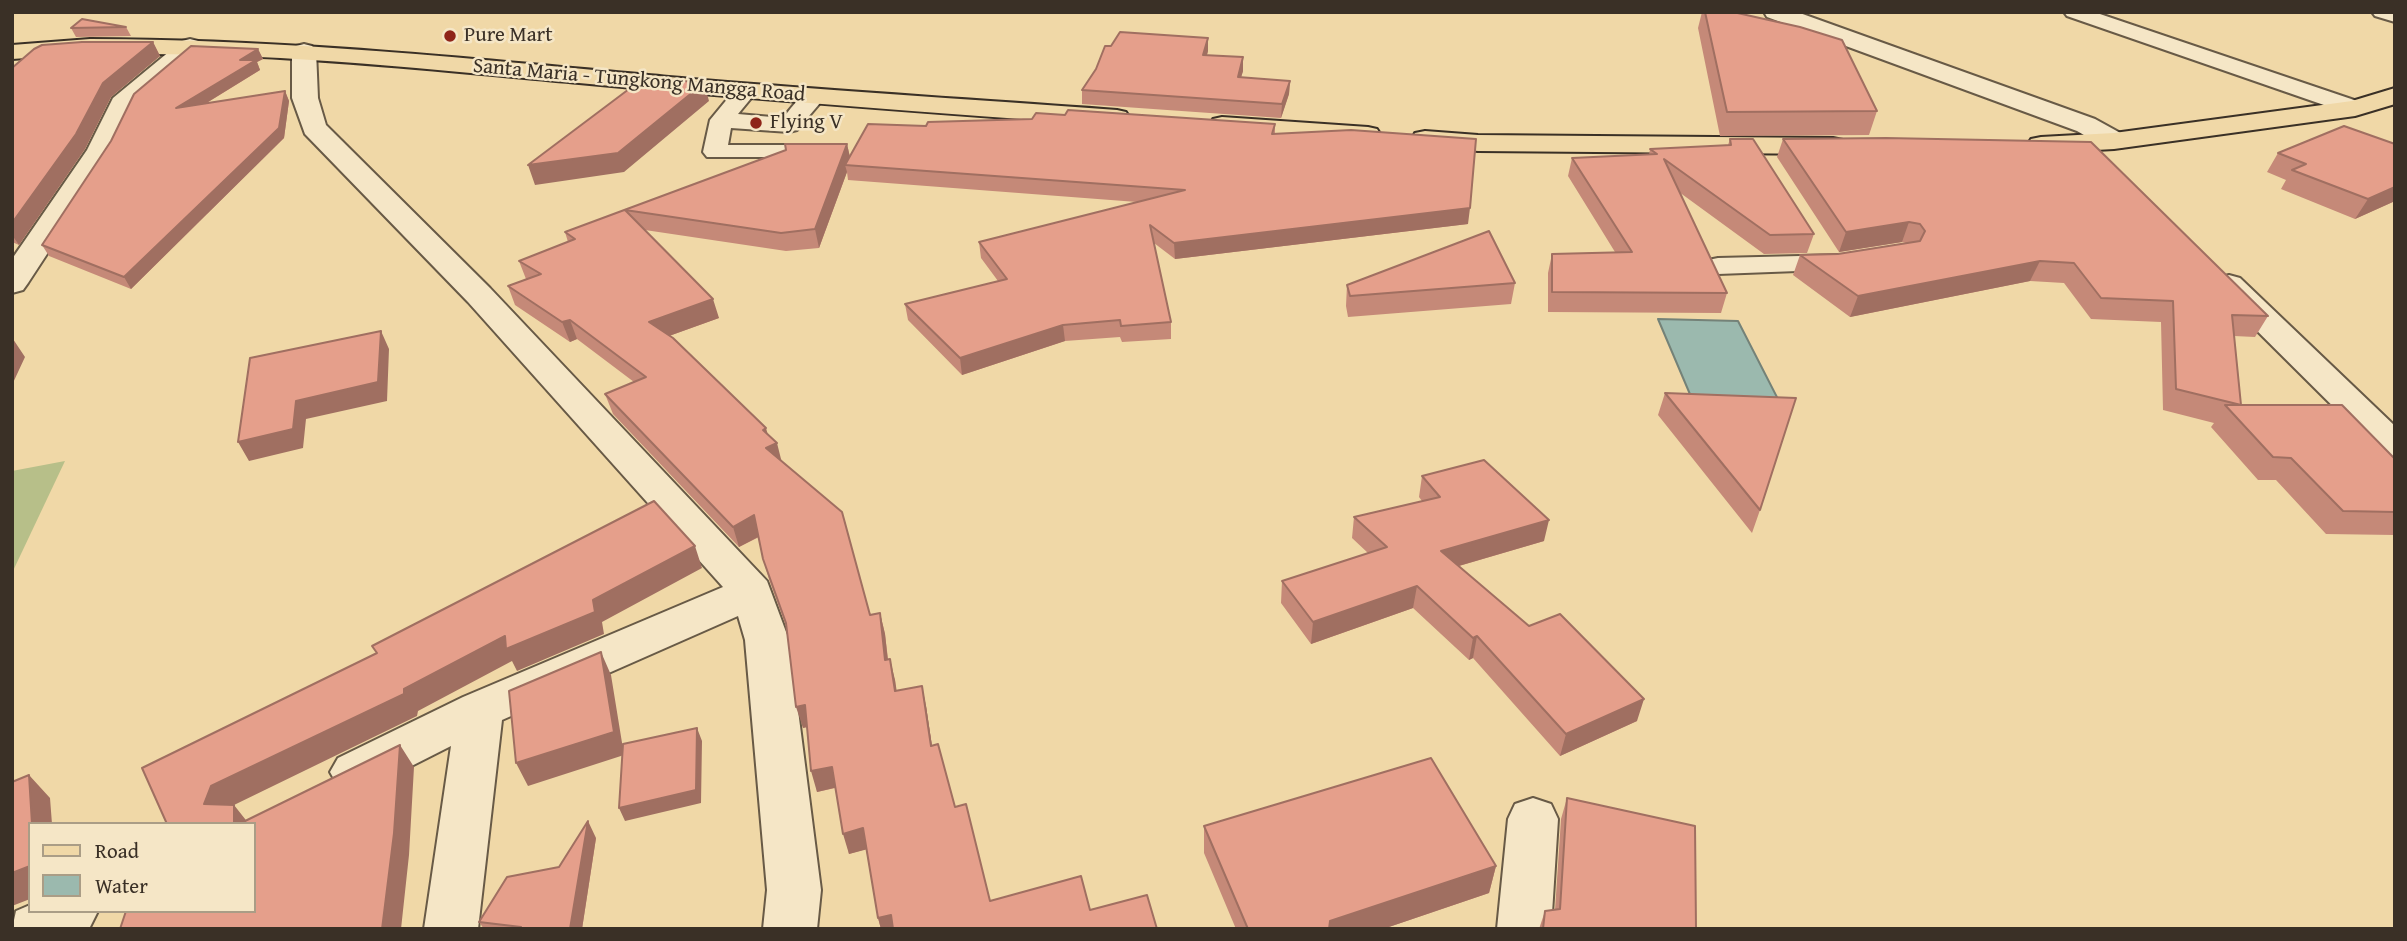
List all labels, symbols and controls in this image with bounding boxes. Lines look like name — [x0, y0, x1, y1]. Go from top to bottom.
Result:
place label: Pure Mart — [464, 23, 553, 49]
marker: Pure Mart — [442, 28, 458, 44]
street label: Santa Maria - Tungkong Mangga Road — [472, 54, 806, 108]
place label: Flying V — [770, 110, 843, 136]
marker: Flying V — [748, 115, 764, 131]
legend — [28, 822, 256, 913]
text: Road — [95, 835, 139, 866]
text: Water — [95, 870, 148, 901]

